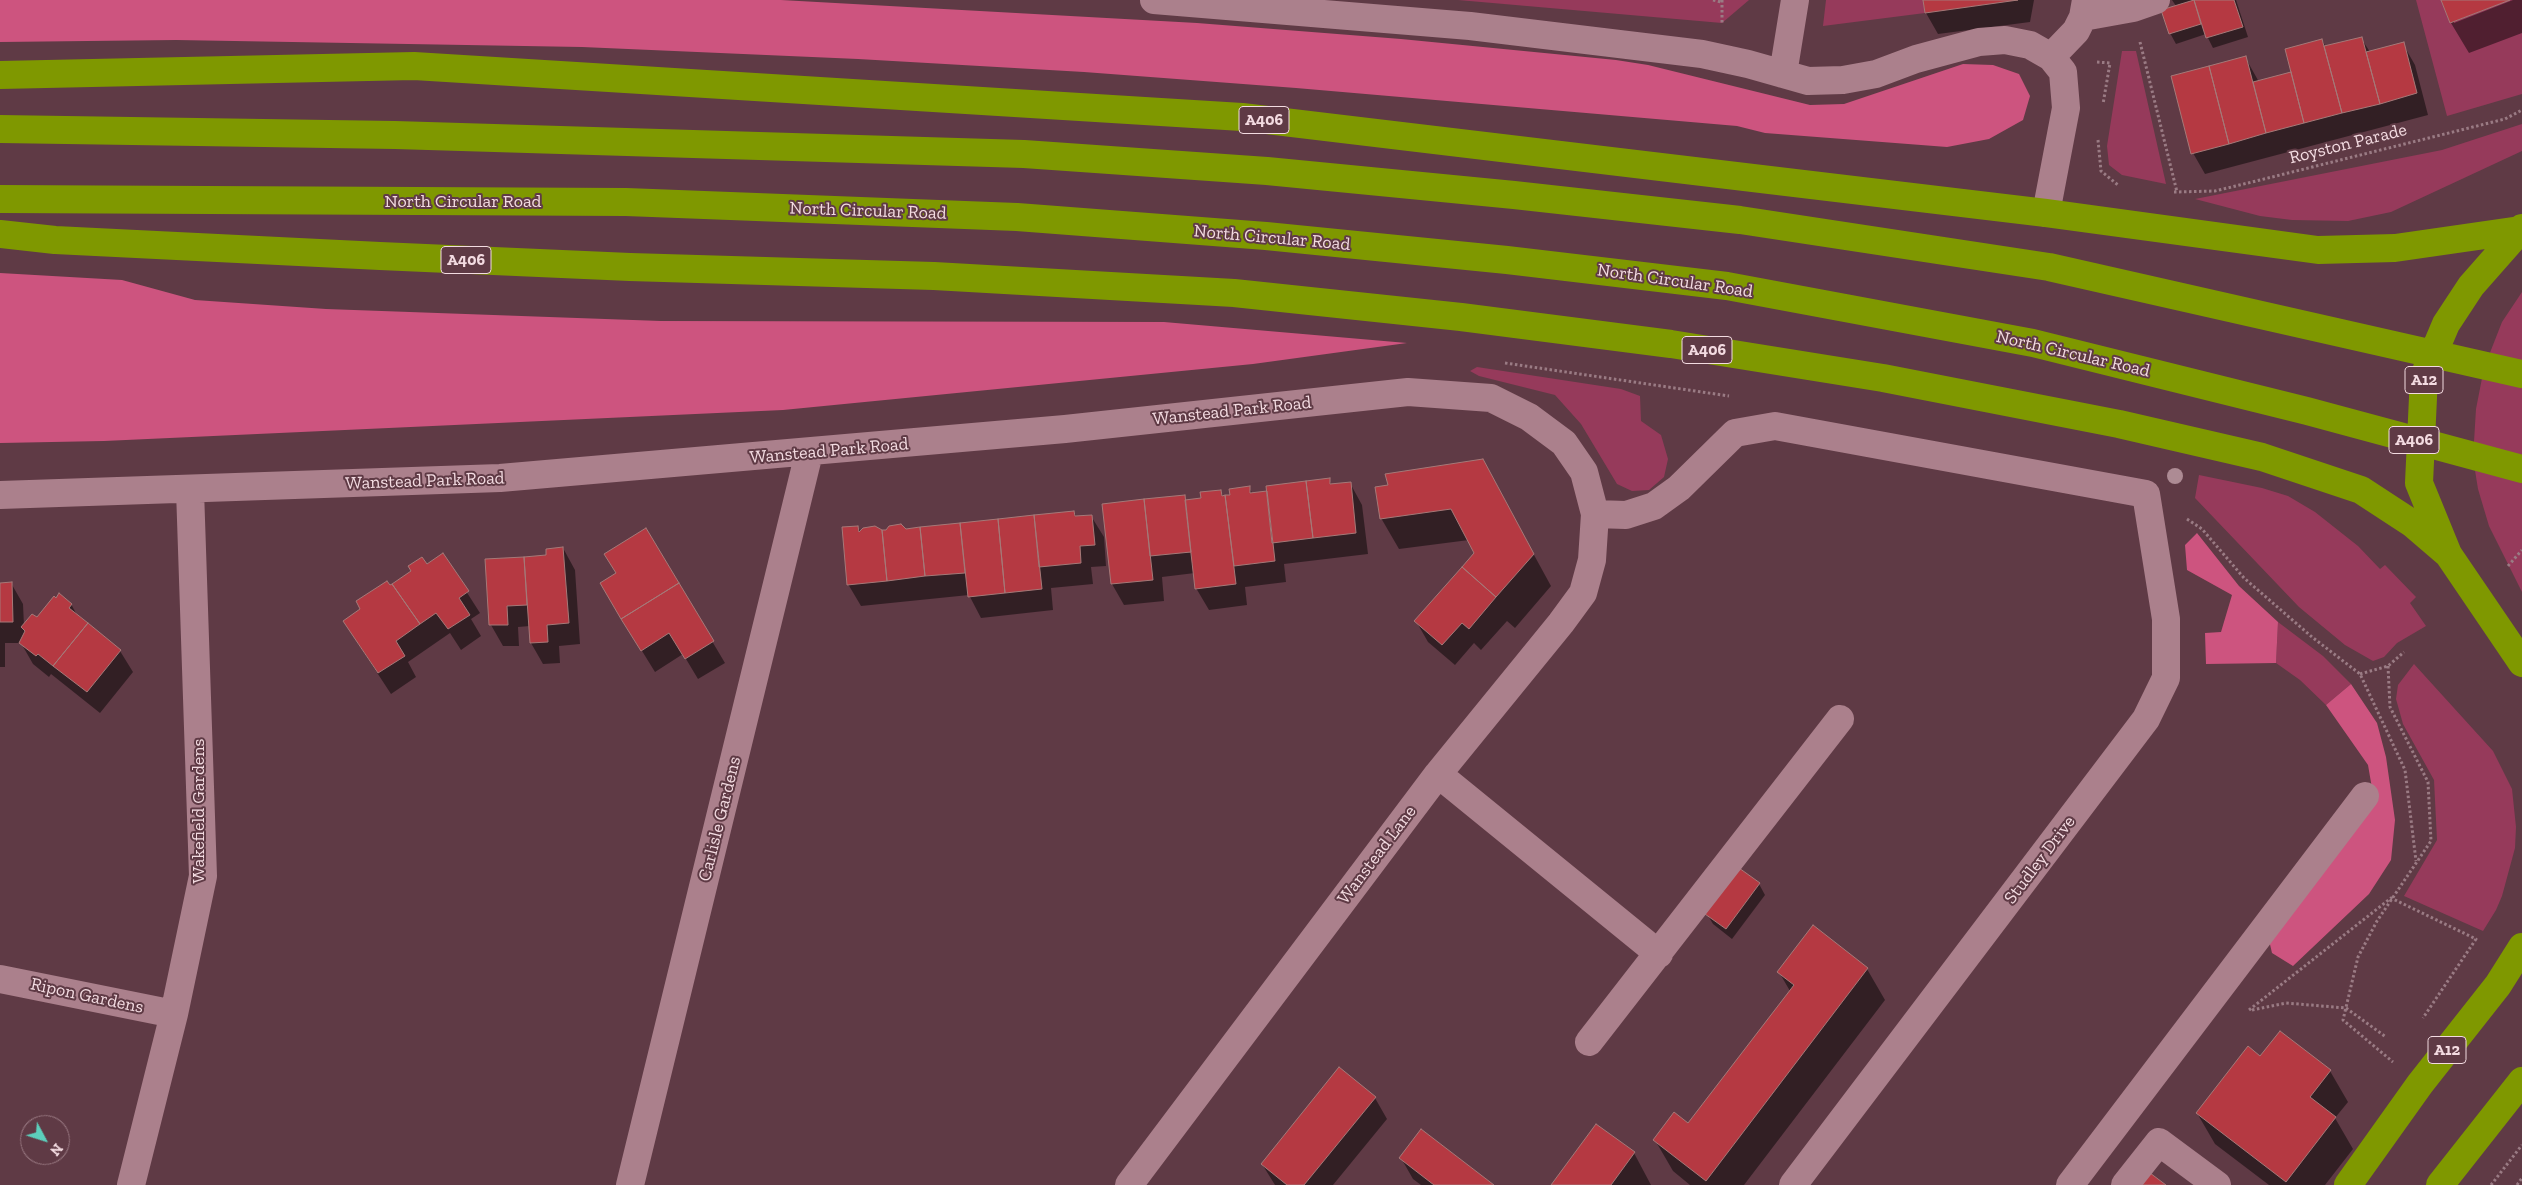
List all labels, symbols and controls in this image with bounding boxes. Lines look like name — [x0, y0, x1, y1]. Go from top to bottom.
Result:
road number: A406 — [1239, 106, 1289, 134]
street label: Royston Parade — [2287, 119, 2409, 169]
street label: North Circular Road — [385, 191, 541, 213]
street label: North Circular Road — [789, 197, 947, 225]
street label: North Circular Road — [1193, 220, 1351, 256]
road number: A406 — [441, 246, 491, 274]
street label: North Circular Road — [1596, 259, 1754, 303]
street label: North Circular Road — [1994, 326, 2152, 382]
road number: A406 — [1682, 336, 1732, 364]
road number: A12 — [2405, 366, 2443, 394]
street label: Wanstead Park Road — [1152, 392, 1312, 430]
road number: A406 — [2389, 426, 2439, 454]
street label: Wanstead Park Road — [749, 433, 909, 469]
street label: Wanstead Park Road — [345, 467, 505, 495]
street label: Wakefield Gardens — [188, 739, 210, 883]
street label: Carlisle Gardens — [694, 754, 746, 884]
street label: Wanstead Lane — [1333, 801, 1421, 909]
street label: Studley Drive — [2000, 812, 2080, 908]
street label: Ripon Gardens — [29, 973, 145, 1019]
road number: A12 — [2428, 1036, 2466, 1064]
north arrow — [20, 1115, 70, 1165]
text: N — [46, 1140, 66, 1159]

